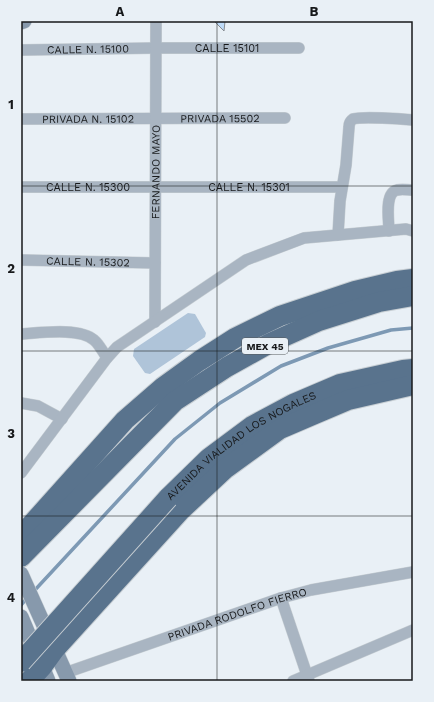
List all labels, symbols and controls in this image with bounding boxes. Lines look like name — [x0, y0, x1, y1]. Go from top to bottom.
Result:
text: A — [116, 4, 125, 19]
text: B — [310, 4, 319, 19]
street label: CALLE N. 15100 — [47, 42, 129, 56]
street label: CALLE 15101 — [195, 42, 259, 55]
text: 1 — [8, 97, 14, 112]
street label: PRIVADA N. 15102 — [42, 112, 134, 125]
street label: PRIVADA 15502 — [180, 112, 260, 125]
street label: FERNANDO MAYO — [149, 125, 162, 219]
street label: CALLE N. 15300 — [46, 181, 130, 194]
street label: CALLE N. 15301 — [208, 181, 290, 194]
street label: CALLE N. 15302 — [46, 254, 130, 269]
text: 2 — [7, 261, 15, 276]
road number: MEX 45 — [242, 338, 288, 354]
street label: AVENIDA VIALIDAD LOS NOGALES — [164, 388, 318, 503]
text: 3 — [7, 426, 15, 441]
street label: PRIVADA RODOLFO FIERRO — [166, 585, 308, 643]
text: 4 — [7, 590, 16, 605]

